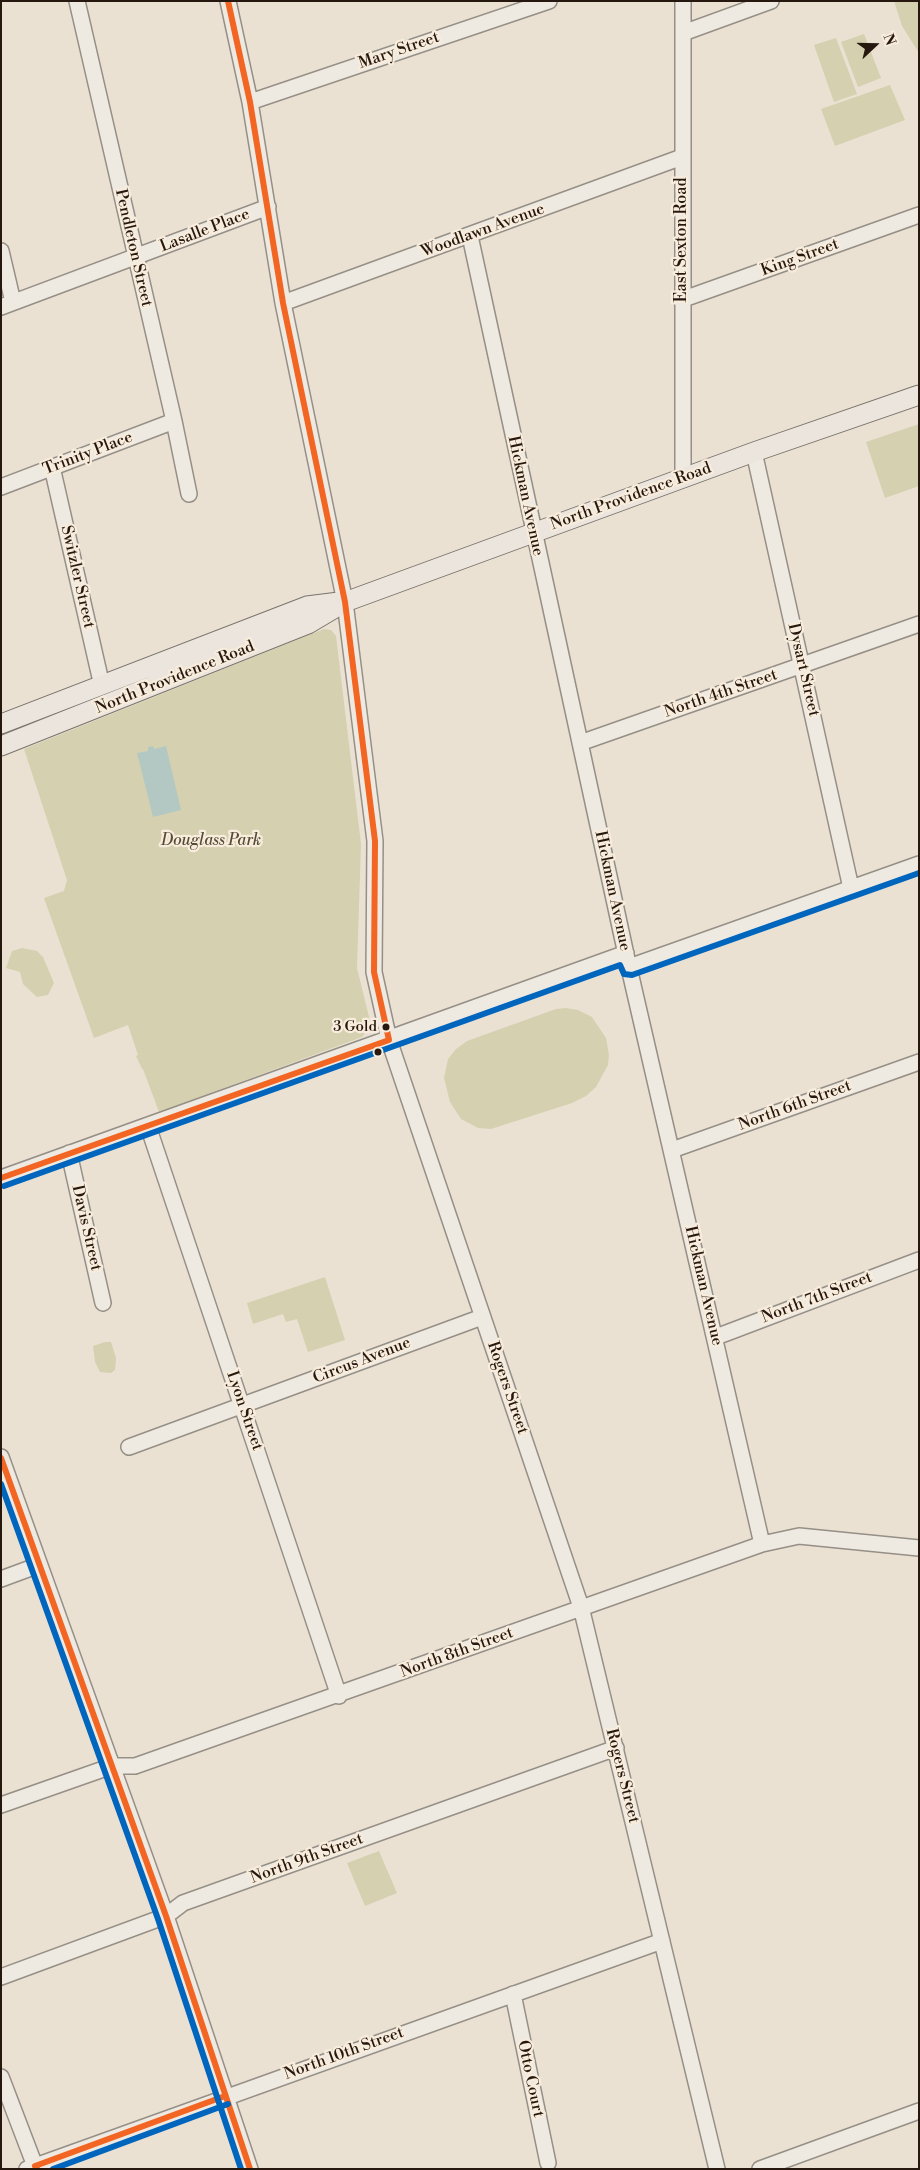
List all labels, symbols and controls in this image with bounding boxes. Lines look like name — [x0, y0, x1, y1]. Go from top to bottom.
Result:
north arrow — [850, 20, 900, 70]
street label: Mary Street — [356, 28, 442, 74]
text: N — [879, 31, 899, 48]
street label: East Sexton Road — [672, 178, 692, 302]
street label: Pendleton Street — [110, 187, 156, 309]
street label: Woodlawn Avenue — [419, 200, 547, 262]
street label: Lasalle Place — [157, 205, 253, 257]
street label: King Street — [758, 235, 842, 281]
street label: Trinity Place — [41, 428, 135, 480]
street label: Hickman Avenue — [503, 434, 547, 558]
street label: North Providence Road — [548, 459, 714, 535]
street label: Switzler Street — [56, 524, 98, 630]
street label: Dysart Street — [783, 622, 823, 718]
street label: North Providence Road — [93, 637, 257, 719]
street label: North 4th Street — [662, 666, 780, 722]
street label: Hickman Avenue — [590, 829, 634, 953]
park label: Douglass Park — [161, 831, 261, 851]
place label: 3 Gold — [333, 1018, 377, 1036]
marker: 3 Gold — [381, 1022, 391, 1032]
unlabelled marker — [373, 1047, 383, 1057]
street label: North 6th Street — [736, 1077, 854, 1135]
street label: Davis Street — [67, 1183, 105, 1273]
street label: Hickman Avenue — [680, 1224, 726, 1348]
street label: North 7th Street — [759, 1268, 875, 1328]
street label: Circus Avenue — [310, 1334, 414, 1388]
street label: Rogers Street — [482, 1339, 532, 1437]
street label: Lyon Street — [221, 1369, 267, 1453]
street label: North 8th Street — [398, 1624, 516, 1682]
street label: Rogers Street — [601, 1727, 643, 1825]
street label: North 9th Street — [248, 1830, 366, 1888]
street label: North 10th Street — [282, 2023, 406, 2085]
street label: Otto Court — [512, 2039, 548, 2119]

